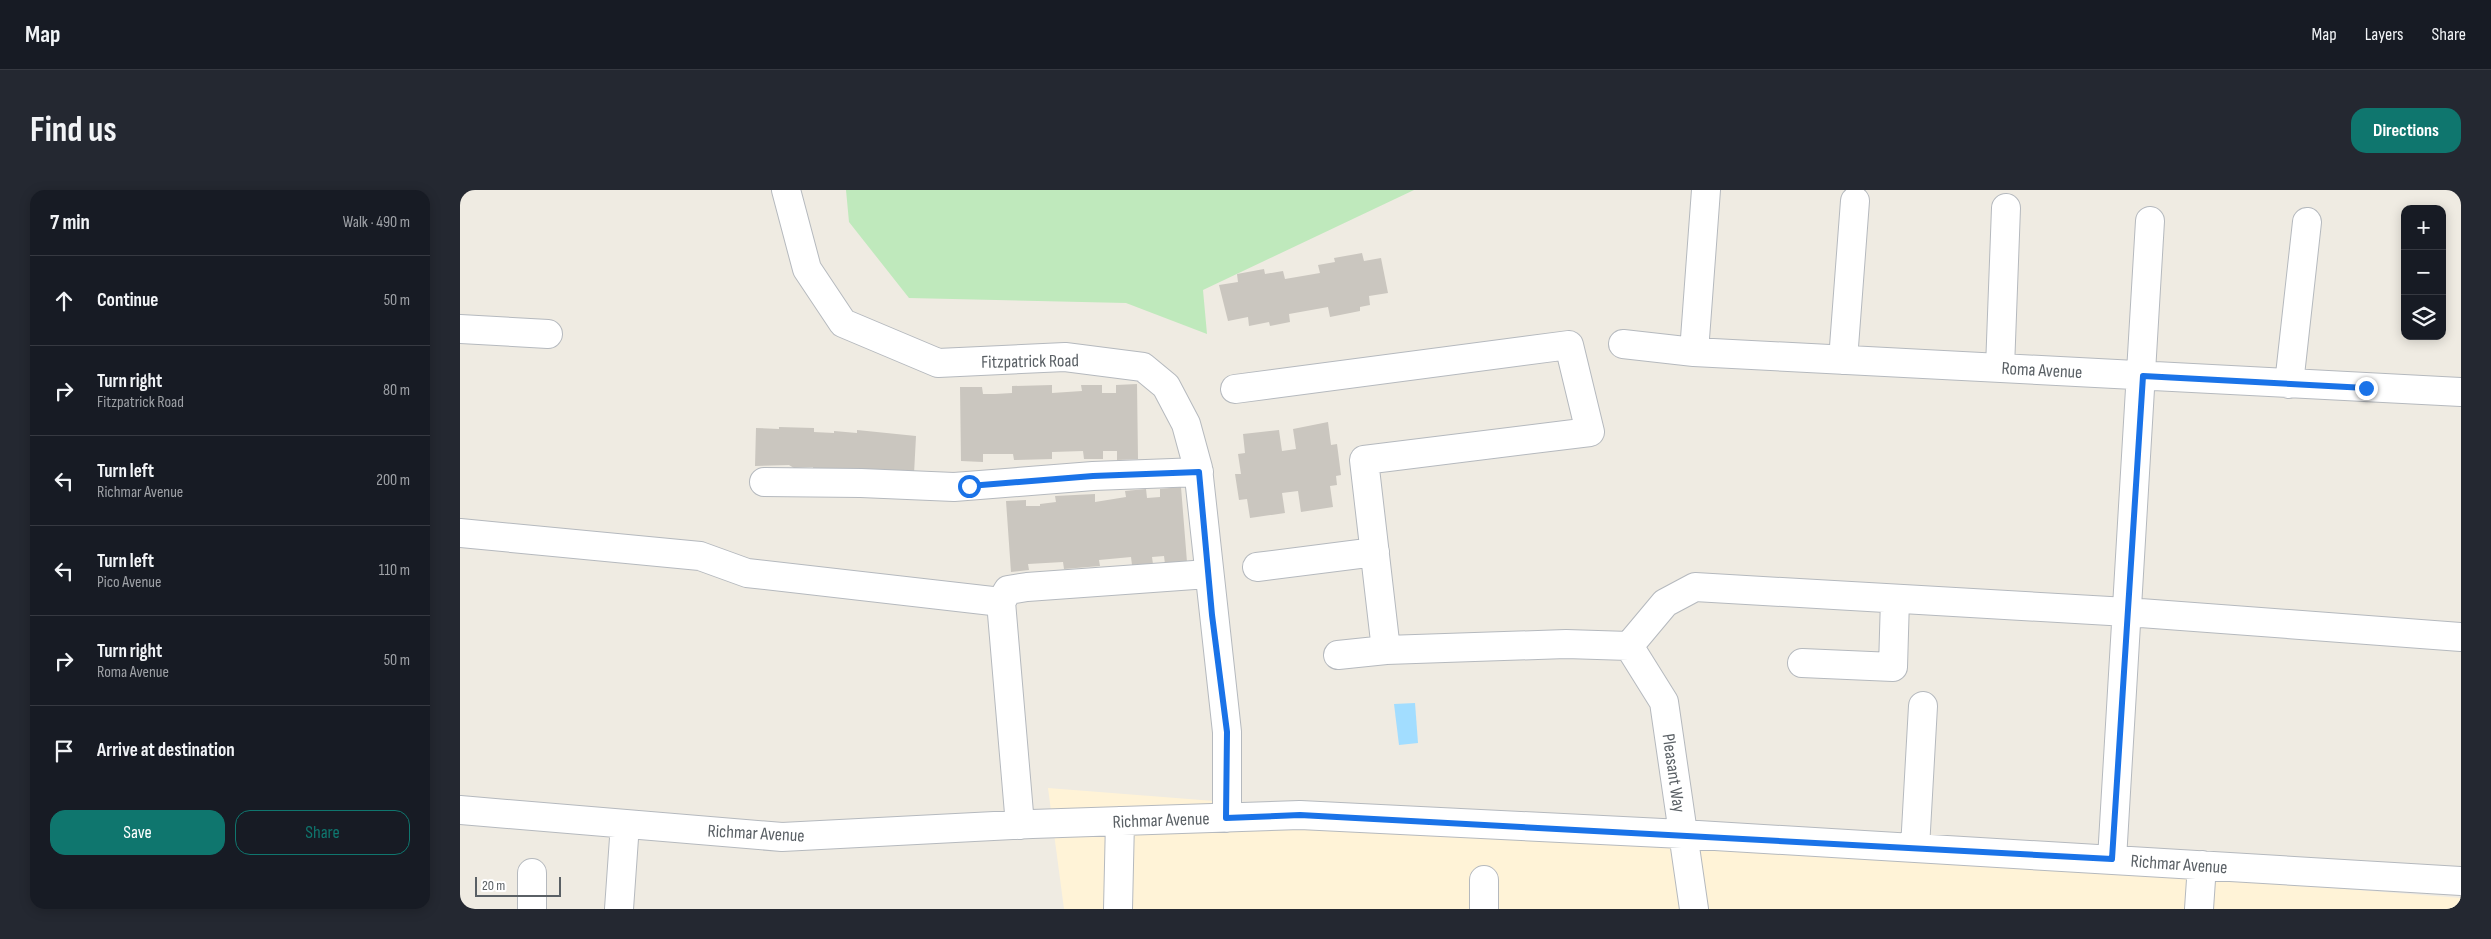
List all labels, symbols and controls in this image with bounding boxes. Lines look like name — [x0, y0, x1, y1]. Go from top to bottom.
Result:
text: Map — [25, 20, 60, 49]
text: Map — [2312, 24, 2337, 45]
text: Layers — [2365, 24, 2404, 45]
text: Share — [2432, 24, 2466, 45]
button: Directions — [2351, 108, 2461, 153]
text: Find us — [30, 109, 117, 152]
map controls — [2401, 205, 2446, 340]
button: + — [2401, 205, 2446, 250]
text: 7 min — [50, 210, 90, 235]
text: Walk · 490 m — [343, 213, 410, 232]
button: − — [2401, 250, 2446, 295]
icon: ahead — [50, 287, 78, 315]
text: Continue — [97, 289, 158, 312]
text: 50 m — [384, 291, 410, 310]
button: layers — [2401, 295, 2446, 340]
street label: Fitzpatrick Road — [981, 350, 1079, 373]
street label: Roma Avenue — [2001, 358, 2083, 383]
text: Turn right — [97, 370, 162, 393]
icon: right — [50, 377, 78, 405]
route end — [2355, 377, 2378, 400]
text: 80 m — [383, 381, 410, 400]
text: Fitzpatrick Road — [97, 393, 184, 412]
text: Turn left — [97, 460, 154, 483]
icon: left — [50, 467, 78, 495]
text: 200 m — [376, 471, 410, 490]
route start — [958, 475, 981, 498]
text: Richmar Avenue — [97, 483, 183, 502]
text: Turn left — [97, 550, 154, 573]
icon: left — [50, 557, 78, 585]
text: 110 m — [379, 561, 410, 580]
text: Pico Avenue — [97, 573, 161, 592]
text: Turn right — [97, 640, 162, 663]
icon: right — [50, 647, 78, 675]
text: 50 m — [384, 651, 410, 670]
text: Roma Avenue — [97, 663, 169, 682]
street label: Pleasant Way — [1658, 732, 1689, 814]
icon: arrive — [50, 737, 78, 765]
text: Arrive at destination — [97, 739, 235, 762]
street label: Richmar Avenue — [1112, 808, 1210, 833]
button: Save — [50, 810, 225, 855]
button: Share — [235, 810, 410, 855]
street label: Richmar Avenue — [707, 820, 805, 847]
street label: Richmar Avenue — [2130, 851, 2228, 878]
scale bar — [475, 874, 561, 897]
text: 20 m — [482, 877, 505, 894]

